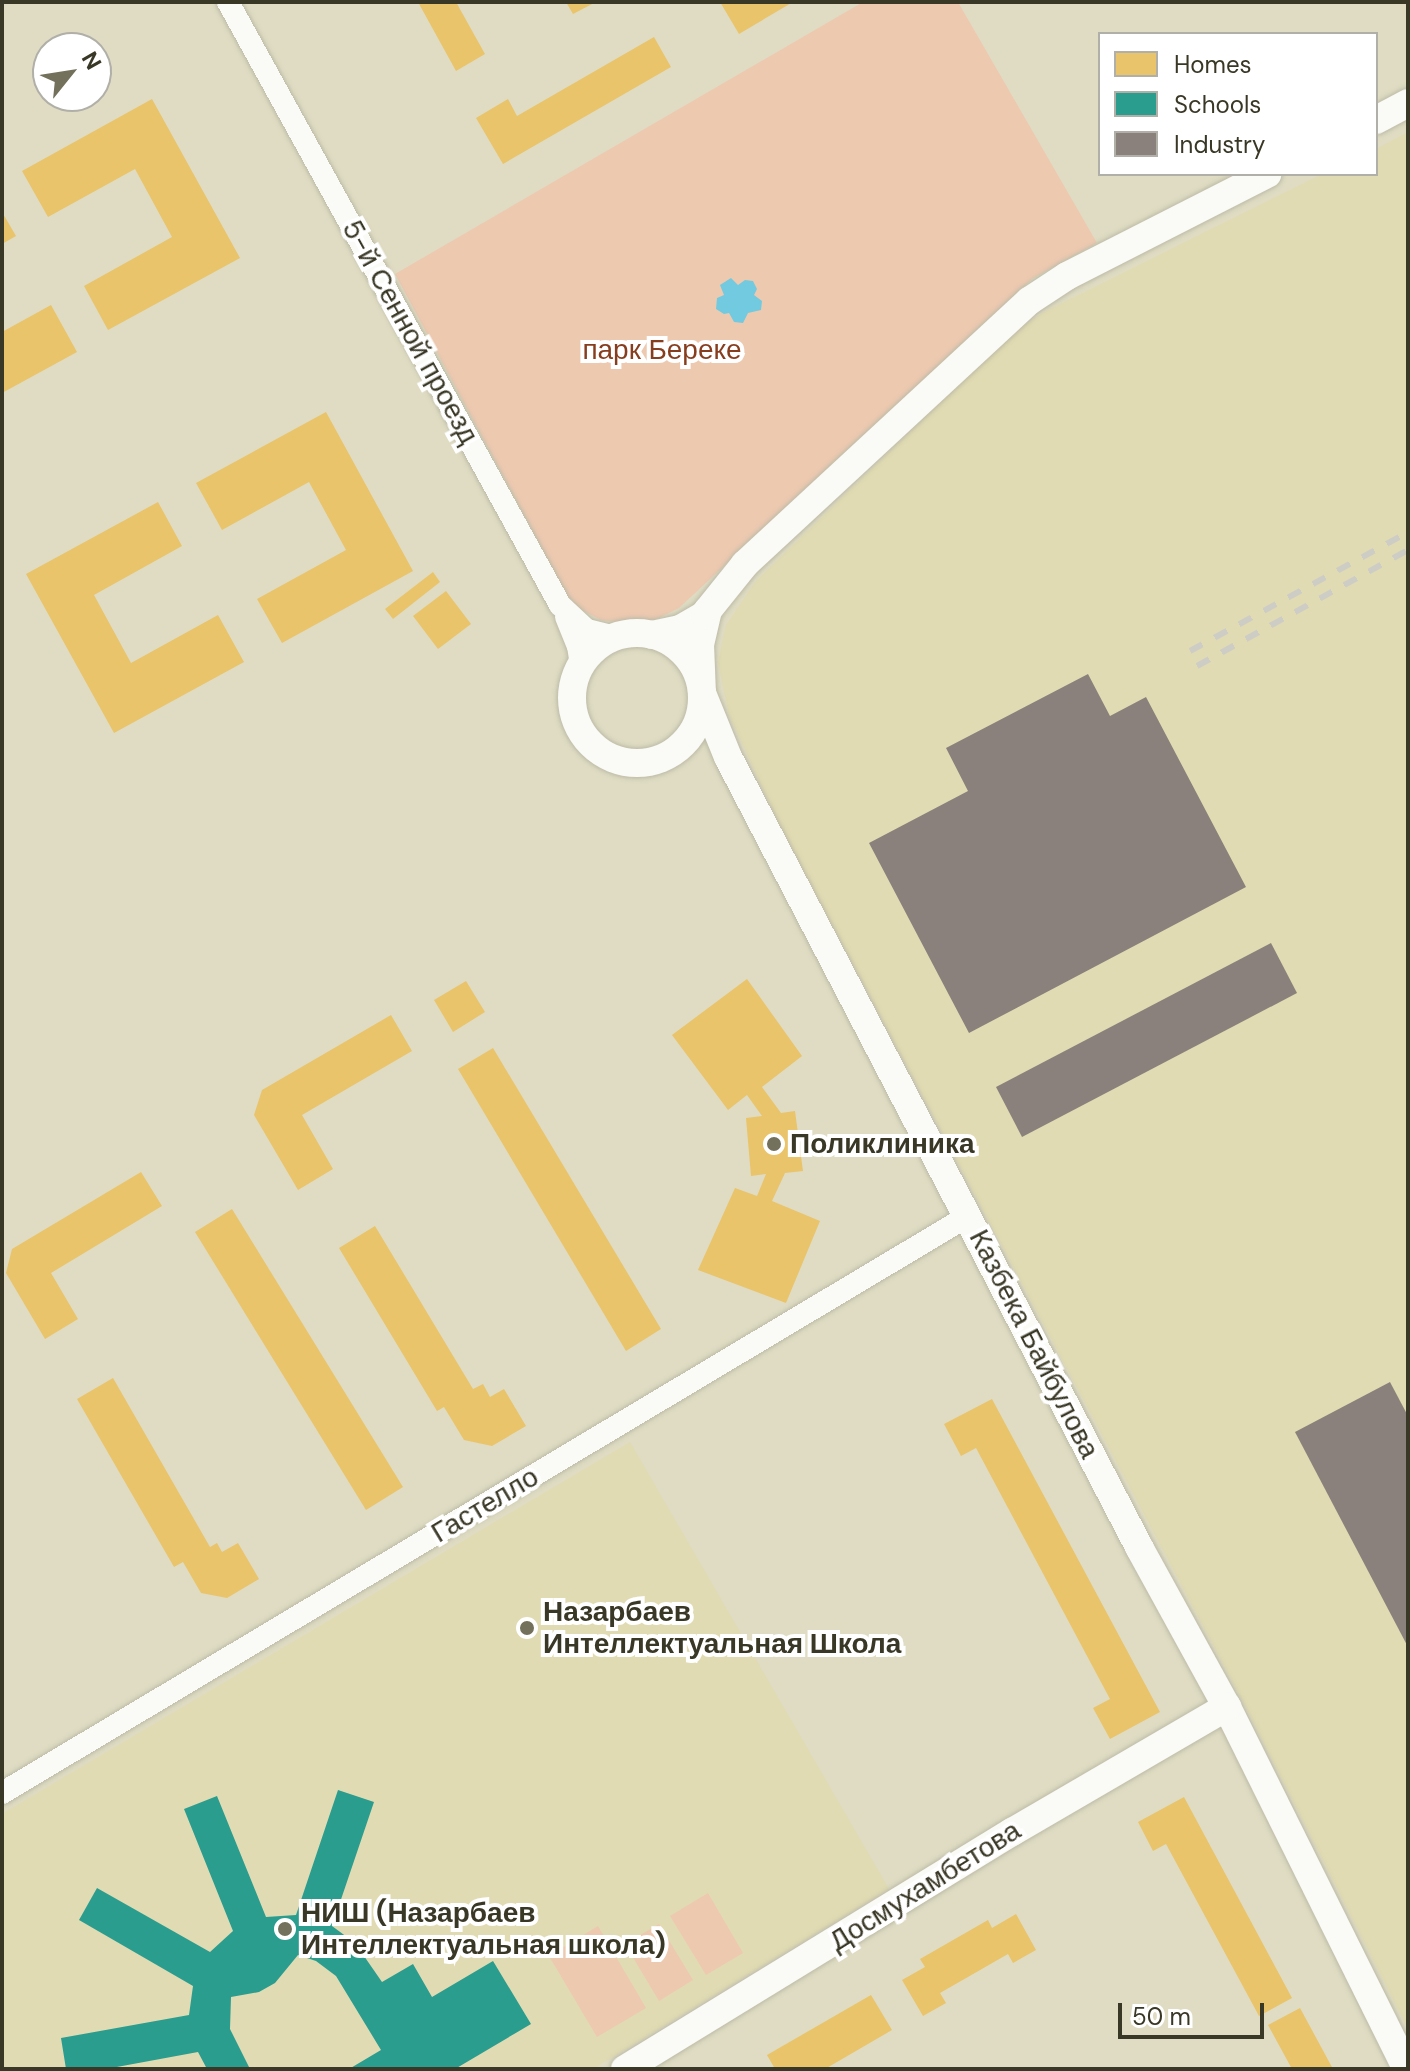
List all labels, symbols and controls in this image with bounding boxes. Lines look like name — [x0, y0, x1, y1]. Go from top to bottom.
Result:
north arrow — [32, 32, 112, 112]
legend — [1098, 32, 1378, 176]
text: N — [75, 47, 108, 75]
text: Homes — [1174, 49, 1252, 80]
text: Schools — [1174, 89, 1261, 120]
text: Industry — [1174, 129, 1265, 160]
street label: 5-й Сенной проезд — [335, 214, 485, 450]
park label: парк Береке — [582, 333, 742, 367]
place label: Поликлиника — [790, 1127, 975, 1161]
marker: Поликлиника — [765, 1135, 783, 1153]
street label: Казбека Байбулова — [962, 1224, 1106, 1464]
street label: Гастелло — [425, 1460, 545, 1550]
place label: Назарбаев Интеллектуальная Школа — [543, 1595, 901, 1661]
marker: Назарбаев Интеллектуальная Школа — [518, 1619, 536, 1637]
street label: Досмухамбетова — [823, 1814, 1027, 1958]
place label: НИШ (Назарбаев Интеллектуальная школа) — [301, 1896, 666, 1962]
marker: НИШ (Назарбаев Интеллектуальная школа) — [276, 1920, 294, 1938]
scale bar — [1122, 1987, 1268, 2037]
text: 50 m — [1132, 2001, 1191, 2032]

